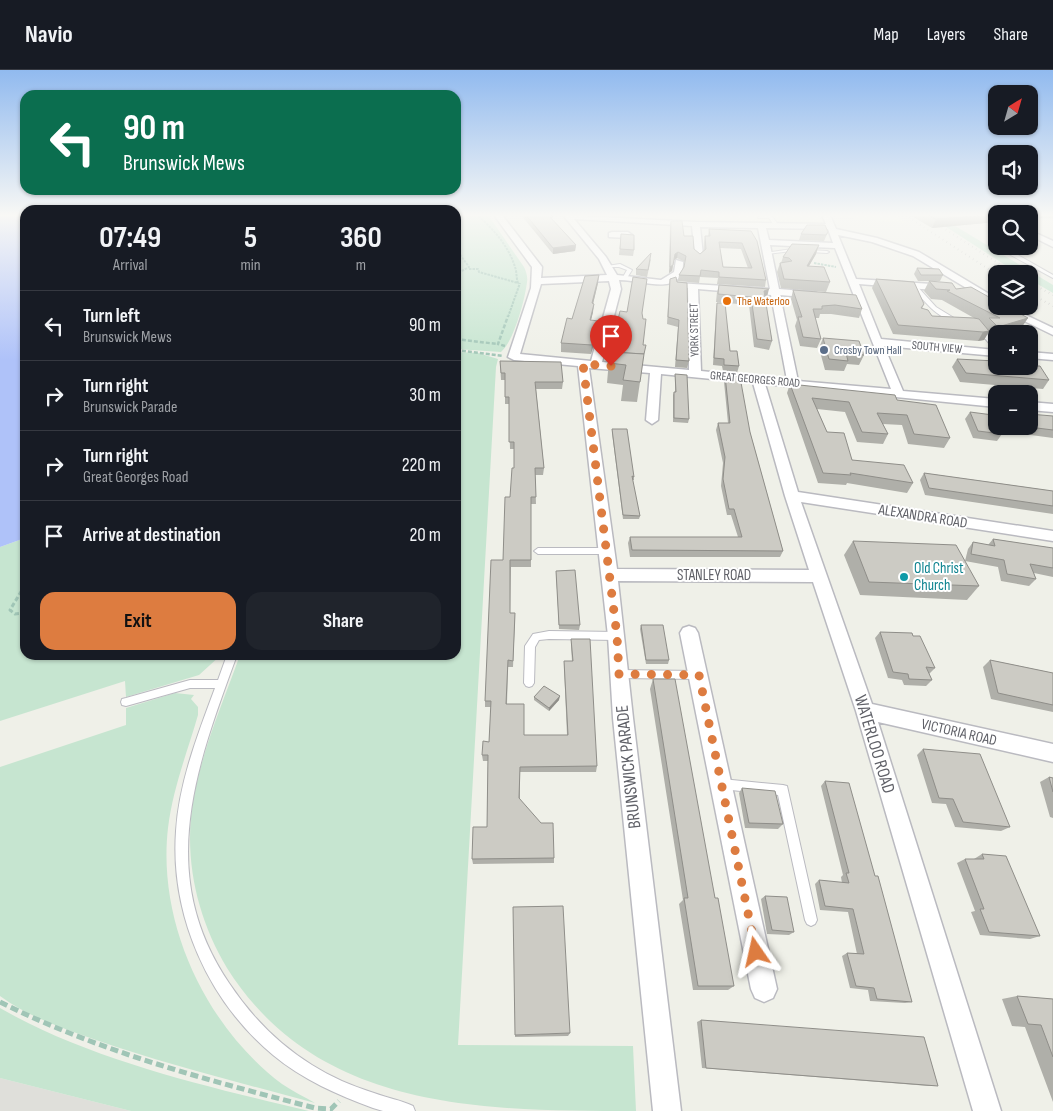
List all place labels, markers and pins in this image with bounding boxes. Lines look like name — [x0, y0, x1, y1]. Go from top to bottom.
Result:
place label: The Waterloo — [737, 294, 790, 309]
marker: The Waterloo — [721, 295, 733, 307]
pin — [590, 315, 632, 366]
place label: Crosby Town Hall — [834, 343, 902, 358]
marker: Crosby Town Hall — [818, 344, 830, 356]
place label: Old Christ Church — [914, 559, 964, 595]
marker: Old Christ Church — [898, 571, 910, 583]

